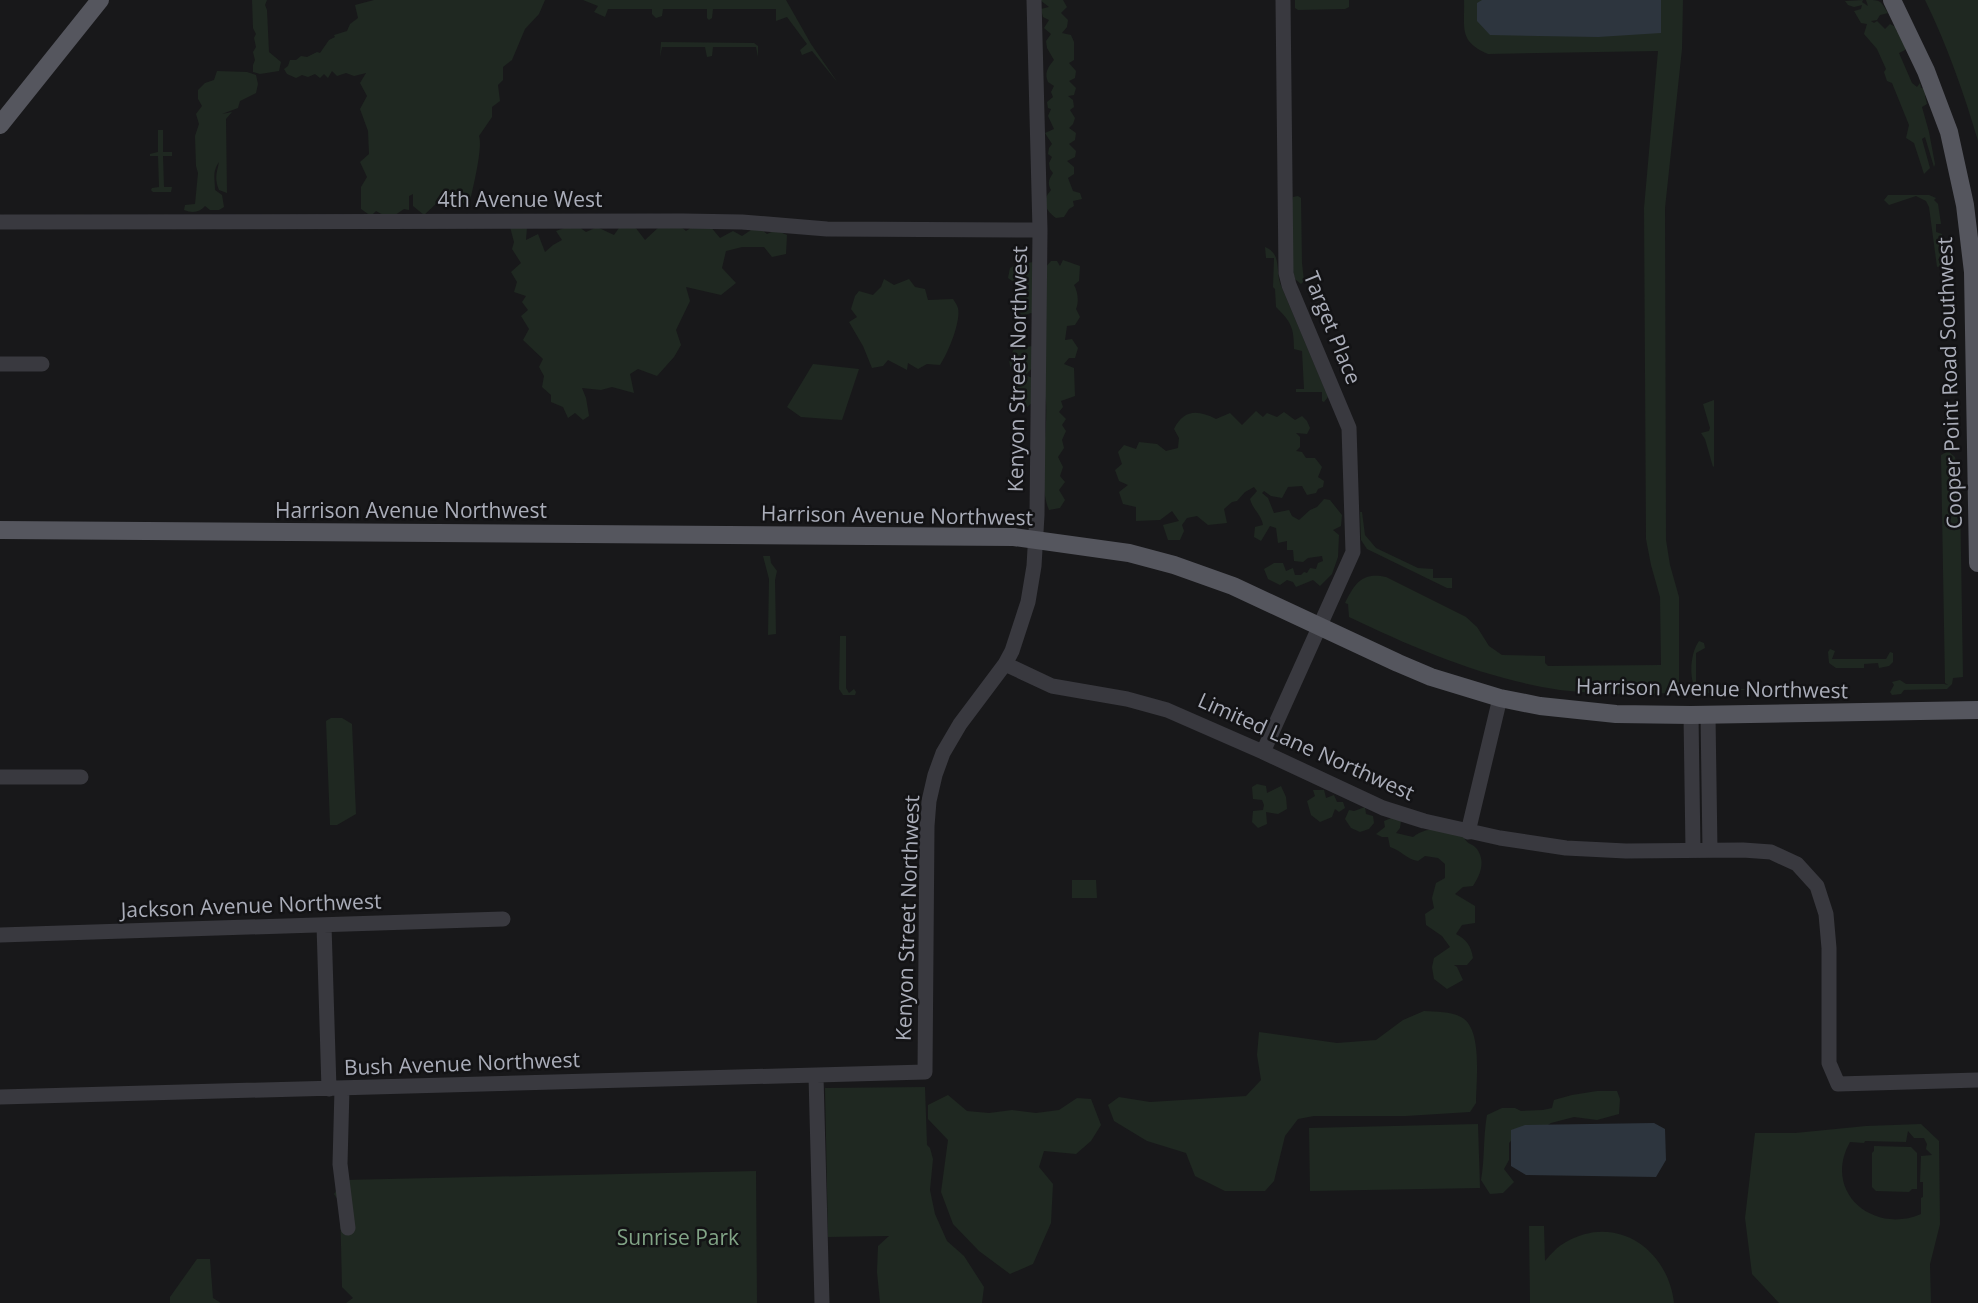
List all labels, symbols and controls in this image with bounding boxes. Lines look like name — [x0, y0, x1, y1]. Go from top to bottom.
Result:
street label: 4th Avenue West — [437, 185, 603, 213]
street label: Cooper Point Road Southwest — [1930, 237, 1968, 529]
street label: Kenyon Street Northwest — [1001, 246, 1033, 492]
street label: Target Place — [1298, 267, 1368, 388]
street label: Harrison Avenue Northwest — [275, 496, 547, 524]
street label: Harrison Avenue Northwest — [761, 499, 1033, 531]
street label: Harrison Avenue Northwest — [1576, 672, 1848, 704]
street label: Limited Lane Northwest — [1194, 686, 1419, 807]
street label: Kenyon Street Northwest — [889, 795, 925, 1041]
street label: Jackson Avenue Northwest — [118, 886, 382, 924]
street label: Bush Avenue Northwest — [343, 1045, 581, 1081]
park label: Sunrise Park — [617, 1223, 739, 1251]

